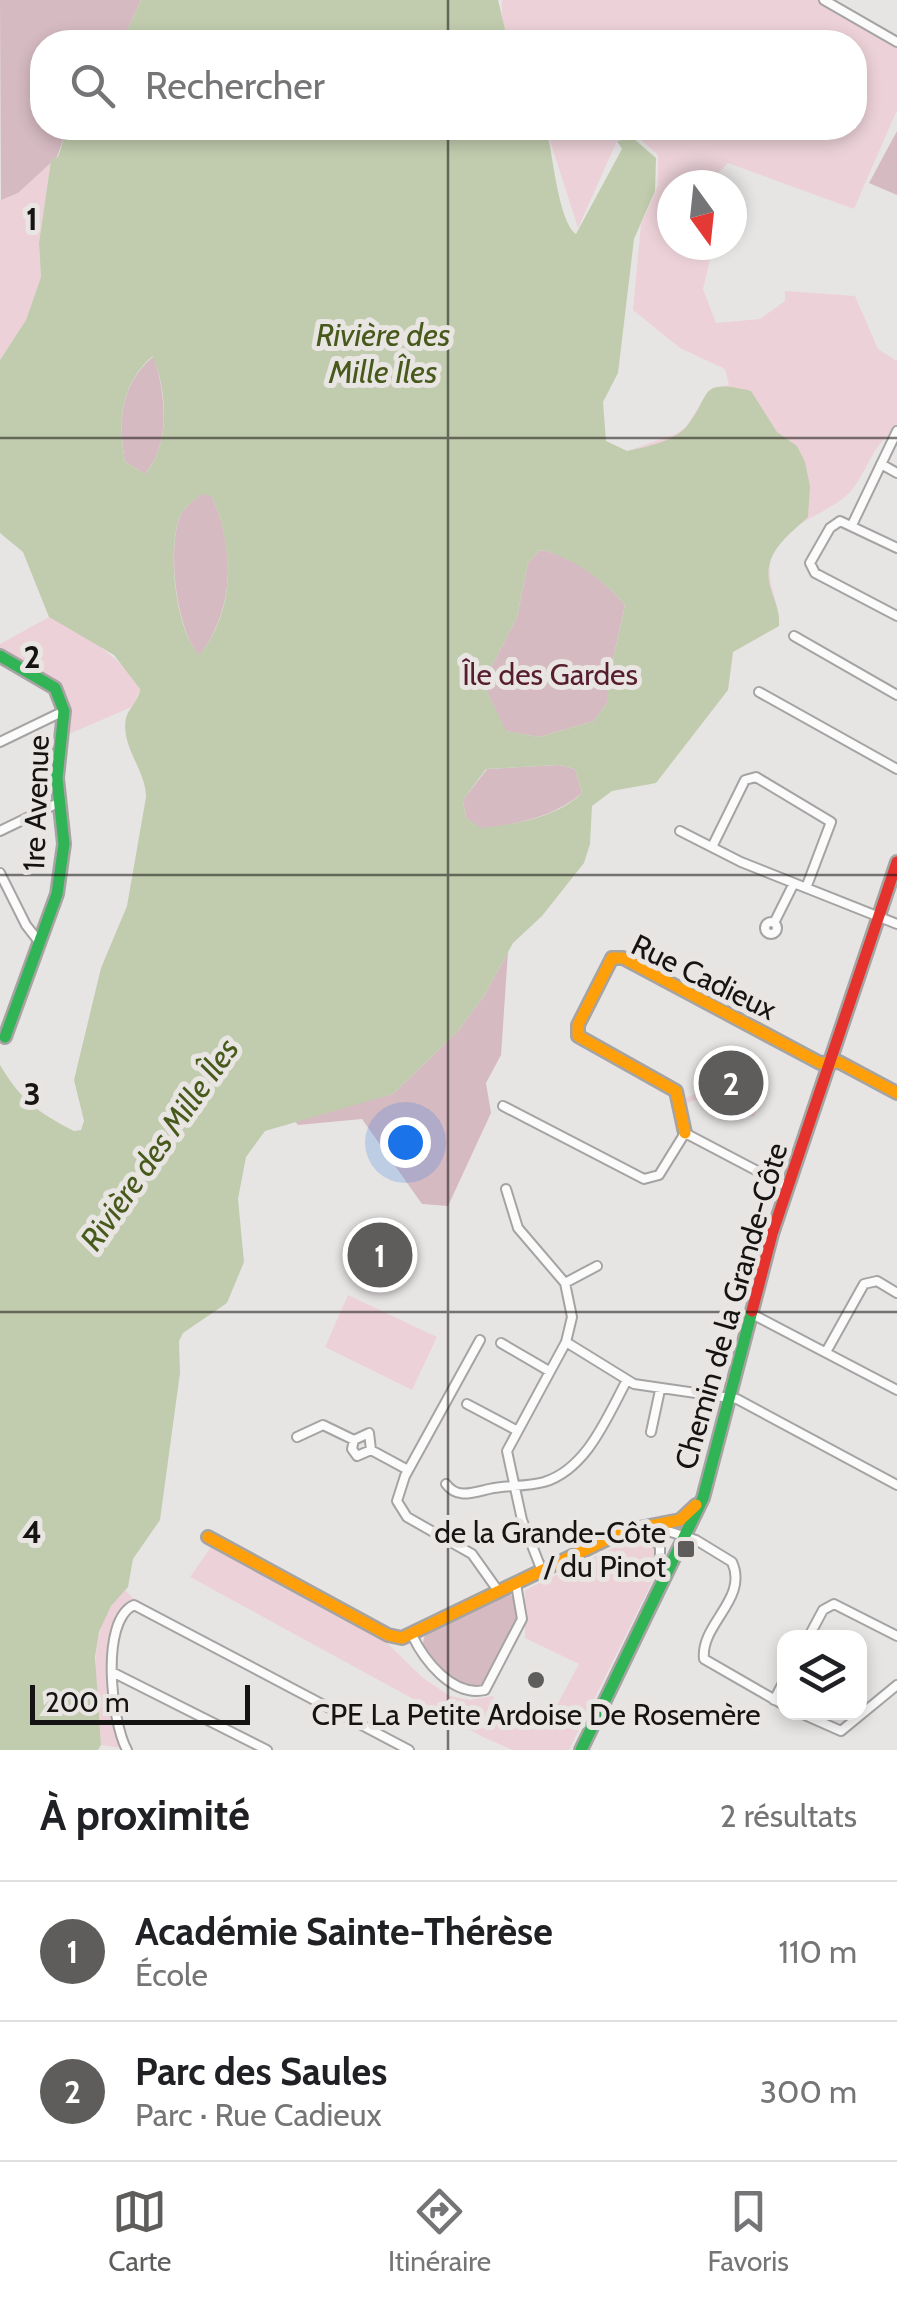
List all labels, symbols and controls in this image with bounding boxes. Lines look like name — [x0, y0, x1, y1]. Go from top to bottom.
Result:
search box — [30, 30, 867, 140]
icon: search — [65, 58, 120, 113]
text: Rechercher — [145, 62, 325, 109]
north arrow — [657, 170, 747, 260]
text: 1 — [26, 199, 38, 238]
water label: Rivière des Mille Îles — [316, 315, 450, 391]
text: 2 — [24, 637, 40, 676]
park label: Île des Gardes — [462, 656, 638, 693]
street label: 1re Avenue — [15, 734, 57, 872]
street label: Rue Cadieux — [625, 926, 783, 1028]
water label: Rivière des Mille Îles — [71, 1030, 247, 1258]
pin: 2 — [698, 1046, 764, 1120]
text: 3 — [23, 1074, 41, 1113]
your location — [380, 1117, 431, 1168]
street label: Chemin de la Grande-Côte — [667, 1138, 795, 1474]
pin: 1 — [348, 1218, 412, 1292]
text: 4 — [22, 1512, 42, 1551]
place label: de la Grande-Côte / du Pinot — [434, 1514, 666, 1585]
marker: de la Grande-Côte / du Pinot — [675, 1538, 697, 1560]
map controls — [777, 1630, 867, 1720]
button: layers — [777, 1630, 867, 1720]
marker: CPE La Petite Ardoise De Rosemère — [525, 1669, 547, 1691]
scale bar — [30, 1680, 250, 1724]
text: 200 m — [45, 1685, 130, 1719]
place label: CPE La Petite Ardoise De Rosemère — [311, 1696, 761, 1733]
text: À proximité — [40, 1789, 250, 1841]
text: 2 résultats — [720, 1796, 857, 1835]
text: Académie Sainte-Thérèse — [135, 1908, 553, 1955]
text: 1 — [67, 1932, 78, 1971]
text: 110 m — [779, 1932, 857, 1971]
text: École — [135, 1955, 208, 1994]
text: Parc des Saules — [135, 2048, 387, 2095]
text: 2 — [64, 2072, 81, 2111]
text: 300 m — [760, 2072, 857, 2111]
text: Parc · Rue Cadieux — [135, 2095, 382, 2134]
tab: Carte — [108, 2184, 171, 2278]
tab: Itinéraire — [388, 2184, 491, 2278]
tab: Favoris — [707, 2184, 789, 2278]

